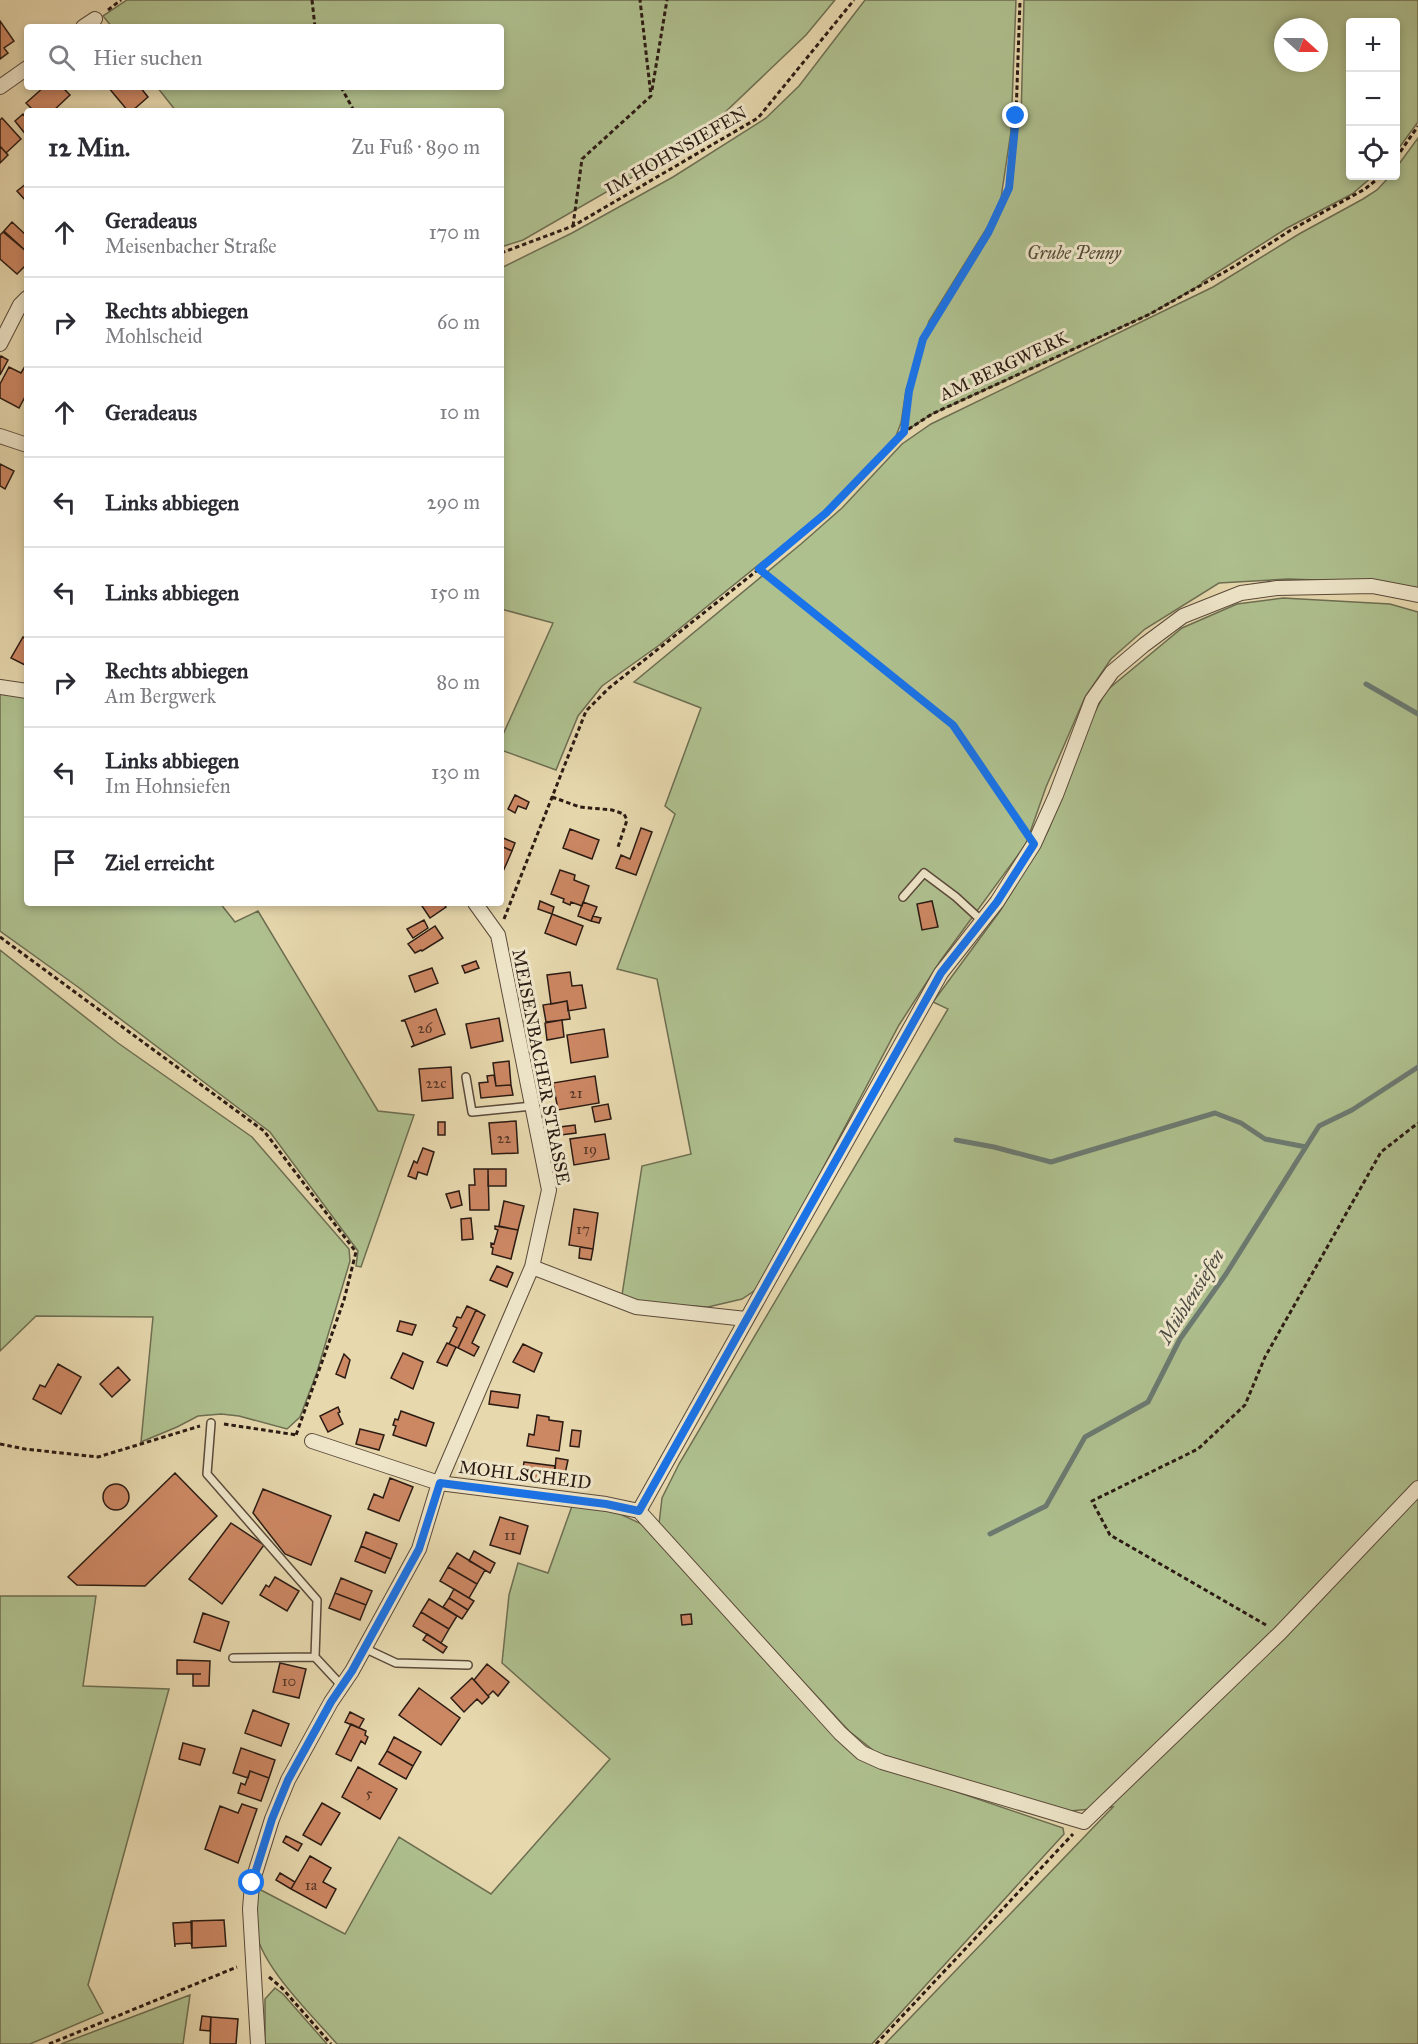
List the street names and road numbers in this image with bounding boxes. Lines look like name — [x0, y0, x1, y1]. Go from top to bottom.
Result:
street label: IM HOHNSIEFEN — [601, 101, 751, 201]
street label: AM BERGWERK — [935, 326, 1073, 406]
street label: MEISENBACHER STRASSE — [507, 947, 575, 1187]
street label: MOHLSCHEID — [457, 1456, 593, 1494]

